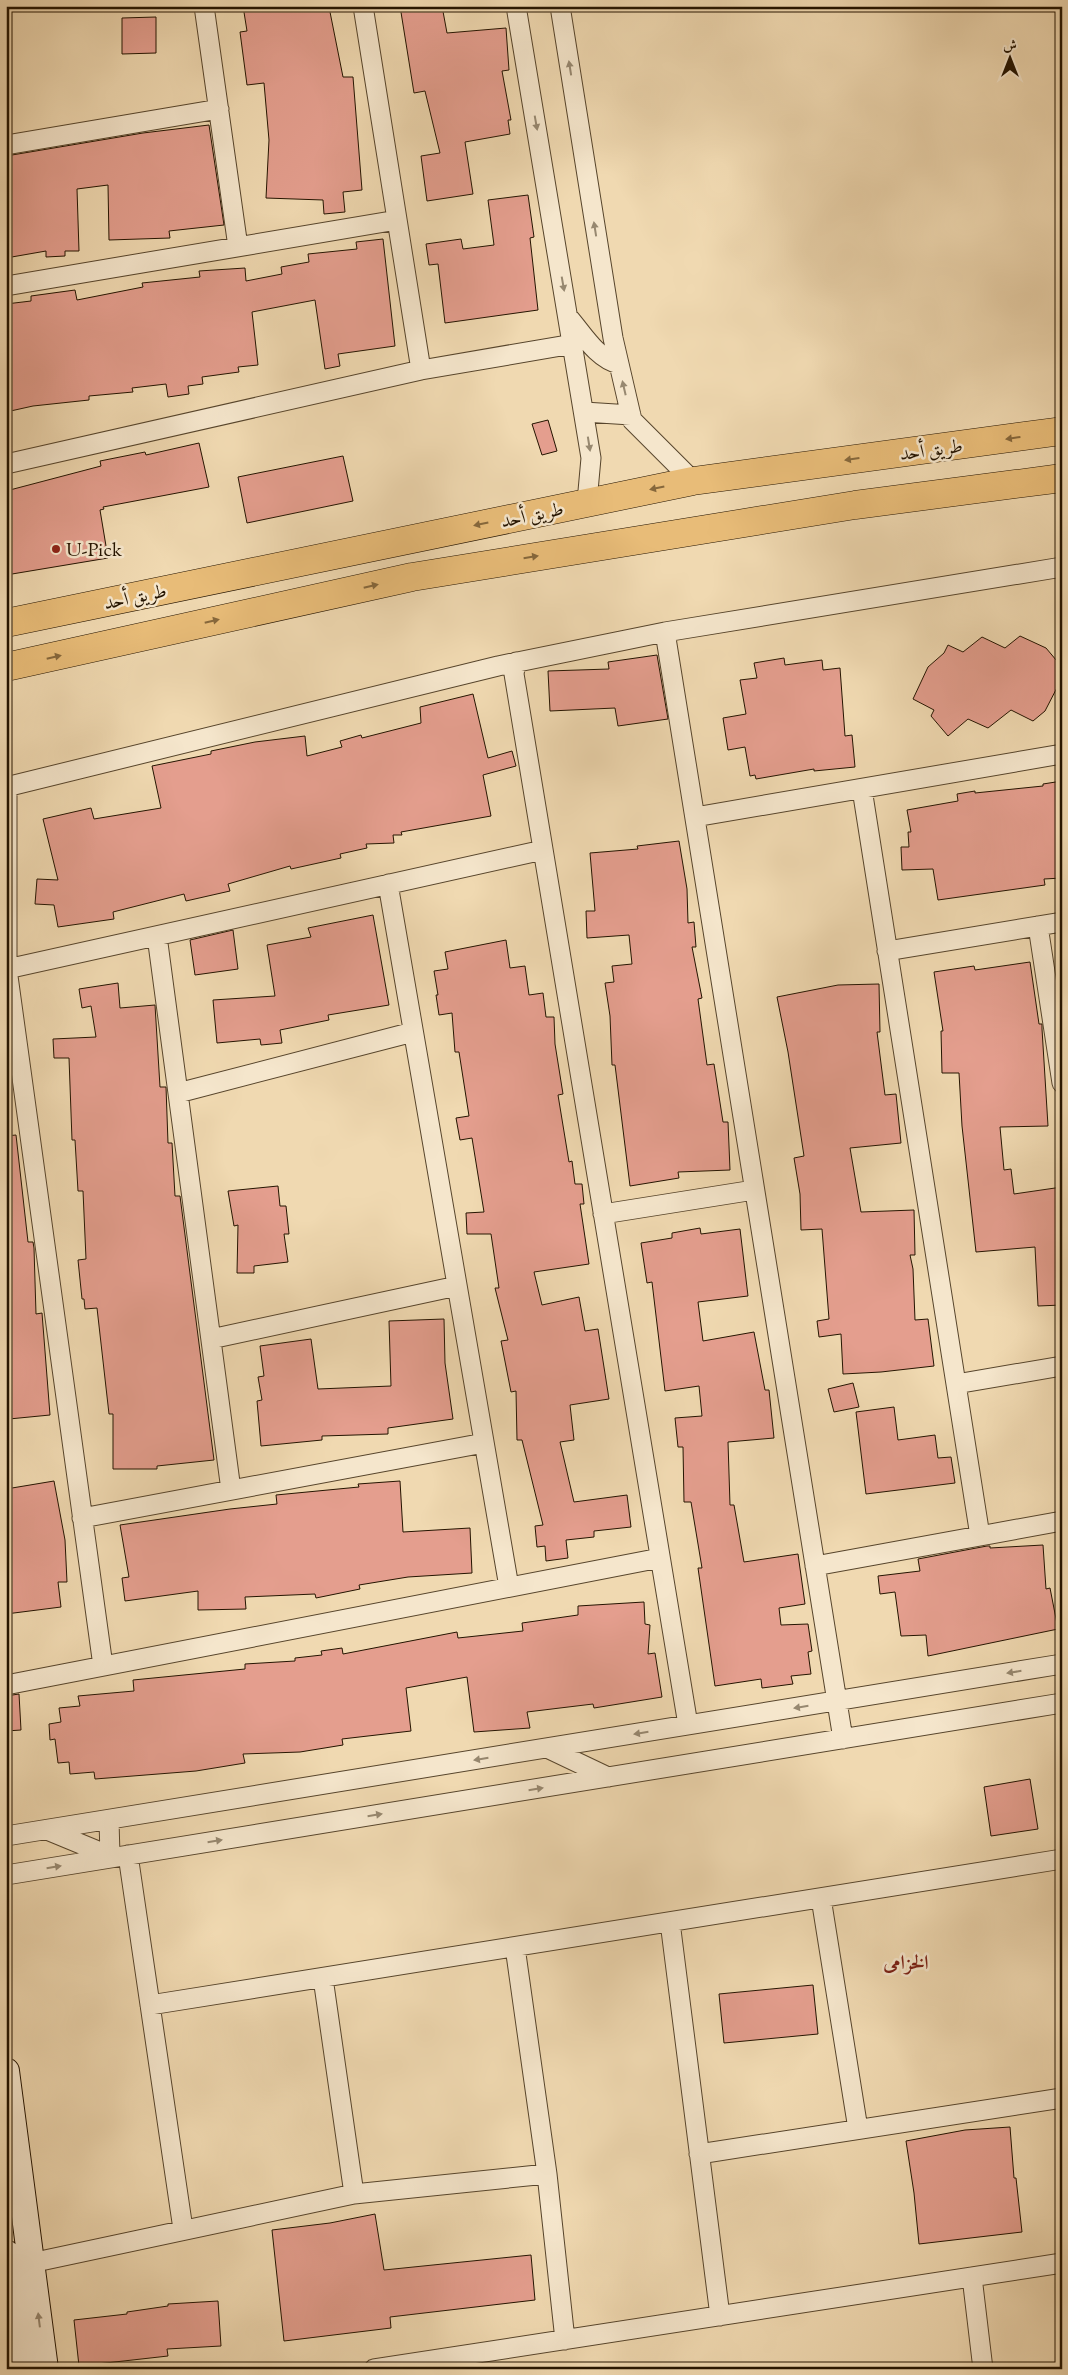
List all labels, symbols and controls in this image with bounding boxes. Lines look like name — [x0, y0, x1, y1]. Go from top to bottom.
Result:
north arrow — [986, 32, 1036, 82]
text: ش — [1003, 37, 1017, 57]
one-way arrow — [566, 60, 574, 76]
one-way arrow — [532, 116, 540, 132]
one-way arrow — [591, 220, 599, 236]
one-way arrow — [559, 276, 567, 292]
one-way arrow — [620, 381, 628, 396]
street label: طريق أحد — [898, 433, 965, 469]
one-way arrow — [1005, 434, 1021, 442]
one-way arrow — [585, 436, 593, 452]
one-way arrow — [844, 455, 860, 463]
one-way arrow — [650, 484, 665, 492]
street label: طريق أحد — [498, 496, 566, 536]
one-way arrow — [473, 520, 488, 528]
place label: U-Pick — [66, 538, 123, 565]
marker: U-Pick — [50, 543, 62, 555]
one-way arrow — [523, 553, 539, 561]
street label: طريق أحد — [101, 578, 169, 618]
one-way arrow — [364, 582, 379, 590]
one-way arrow — [205, 617, 221, 625]
one-way arrow — [46, 653, 61, 661]
one-way arrow — [1005, 1669, 1021, 1677]
one-way arrow — [793, 1703, 809, 1711]
one-way arrow — [633, 1729, 649, 1737]
one-way arrow — [472, 1755, 488, 1763]
one-way arrow — [528, 1784, 544, 1792]
one-way arrow — [368, 1810, 384, 1818]
one-way arrow — [207, 1837, 223, 1845]
one-way arrow — [47, 1863, 63, 1871]
district label: الخزامى — [882, 1950, 929, 1979]
one-way arrow — [35, 2312, 43, 2328]

